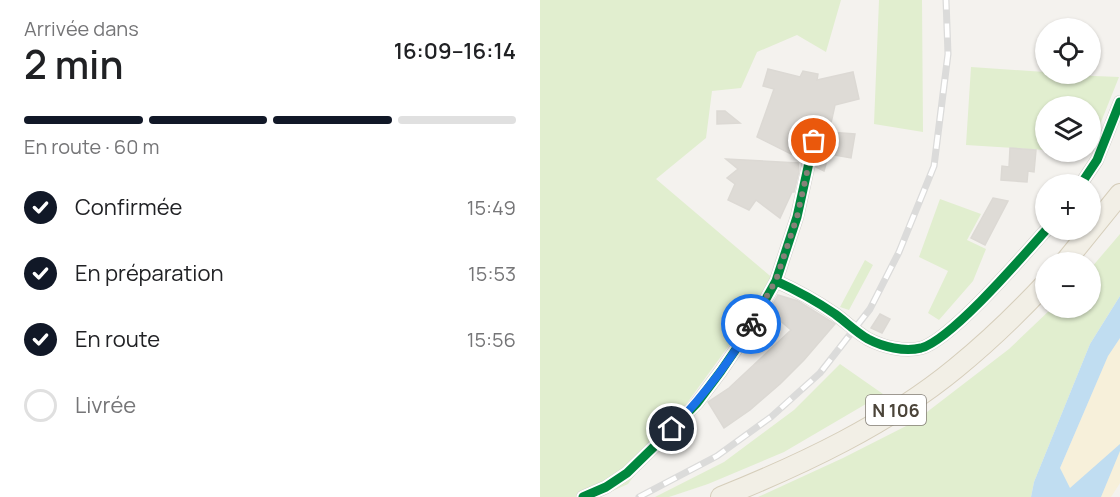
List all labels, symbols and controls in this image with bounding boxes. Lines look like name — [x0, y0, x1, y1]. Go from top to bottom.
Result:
text: Arrivée dans — [24, 15, 139, 42]
map controls — [1035, 18, 1101, 318]
button: locate — [1035, 18, 1101, 84]
text: 16:09–16:14 — [394, 36, 516, 66]
text: 2 min — [24, 37, 123, 91]
button: layers — [1035, 96, 1101, 162]
pin — [788, 115, 839, 166]
icon: bag — [797, 124, 830, 157]
text: En route · 60 m — [24, 133, 159, 160]
button: + — [1035, 174, 1101, 240]
icon: check — [24, 191, 57, 224]
text: Confirmée — [75, 192, 182, 222]
text: 15:49 — [467, 194, 516, 221]
button: − — [1035, 252, 1101, 318]
icon: check — [24, 257, 57, 290]
text: En préparation — [75, 258, 223, 288]
text: 15:53 — [468, 260, 516, 287]
courier — [721, 294, 781, 354]
icon: bike — [735, 308, 768, 341]
icon: check — [24, 323, 57, 356]
text: En route — [75, 324, 160, 354]
text: 15:56 — [467, 326, 516, 353]
text: Livrée — [75, 390, 136, 420]
road number: N 106 — [866, 395, 926, 425]
pin — [646, 403, 697, 454]
icon: home — [655, 412, 688, 445]

